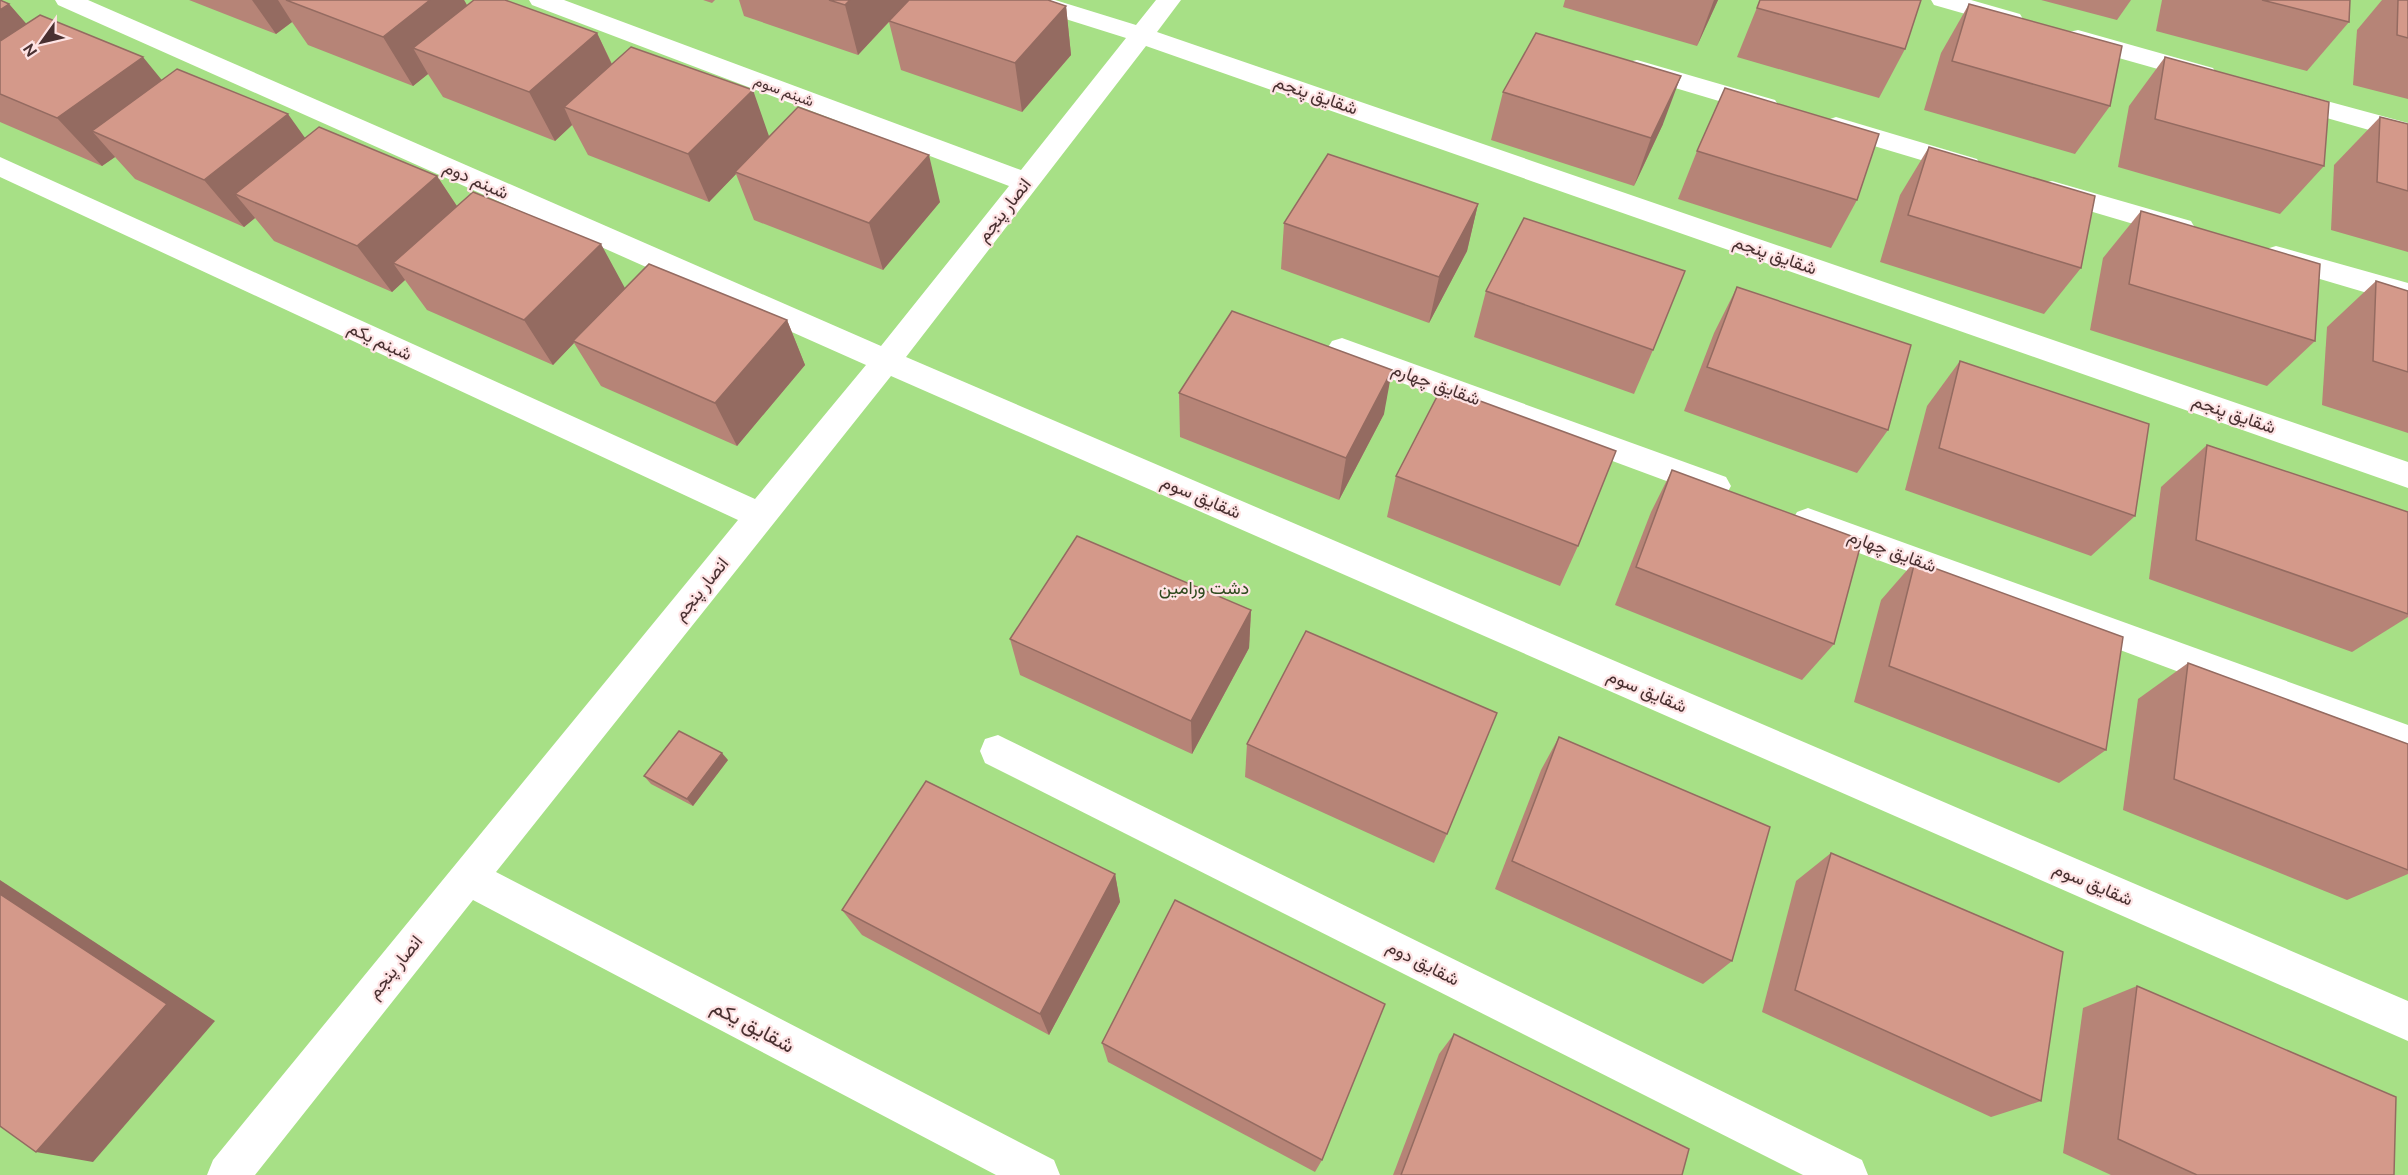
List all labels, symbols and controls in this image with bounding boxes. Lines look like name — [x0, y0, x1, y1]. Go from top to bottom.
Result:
north arrow — [12, 12, 72, 72]
text: N — [19, 40, 40, 60]
street label: شقایق پنجم — [1271, 70, 1361, 120]
street label: شبنم سوم — [751, 71, 817, 112]
street label: شبنم دوم — [439, 156, 512, 205]
street label: انصار پنجم — [972, 174, 1037, 247]
street label: شقایق پنجم — [1730, 230, 1820, 280]
street label: شبنم یکم — [344, 317, 416, 366]
street label: شقایق چهارم — [1388, 358, 1483, 411]
street label: شقایق پنجم — [2189, 389, 2279, 439]
street label: شقایق سوم — [1157, 470, 1244, 525]
street label: شقایق چهارم — [1844, 525, 1939, 578]
street label: انصار پنجم — [669, 553, 734, 626]
park label: دشت ورامین — [1159, 577, 1249, 599]
street label: شقایق سوم — [1603, 664, 1690, 719]
street label: شقایق سوم — [2049, 857, 2136, 912]
street label: انصار پنجم — [363, 931, 428, 1004]
street label: شقایق دوم — [1382, 935, 1463, 992]
street label: شقایق یکم — [706, 993, 799, 1060]

